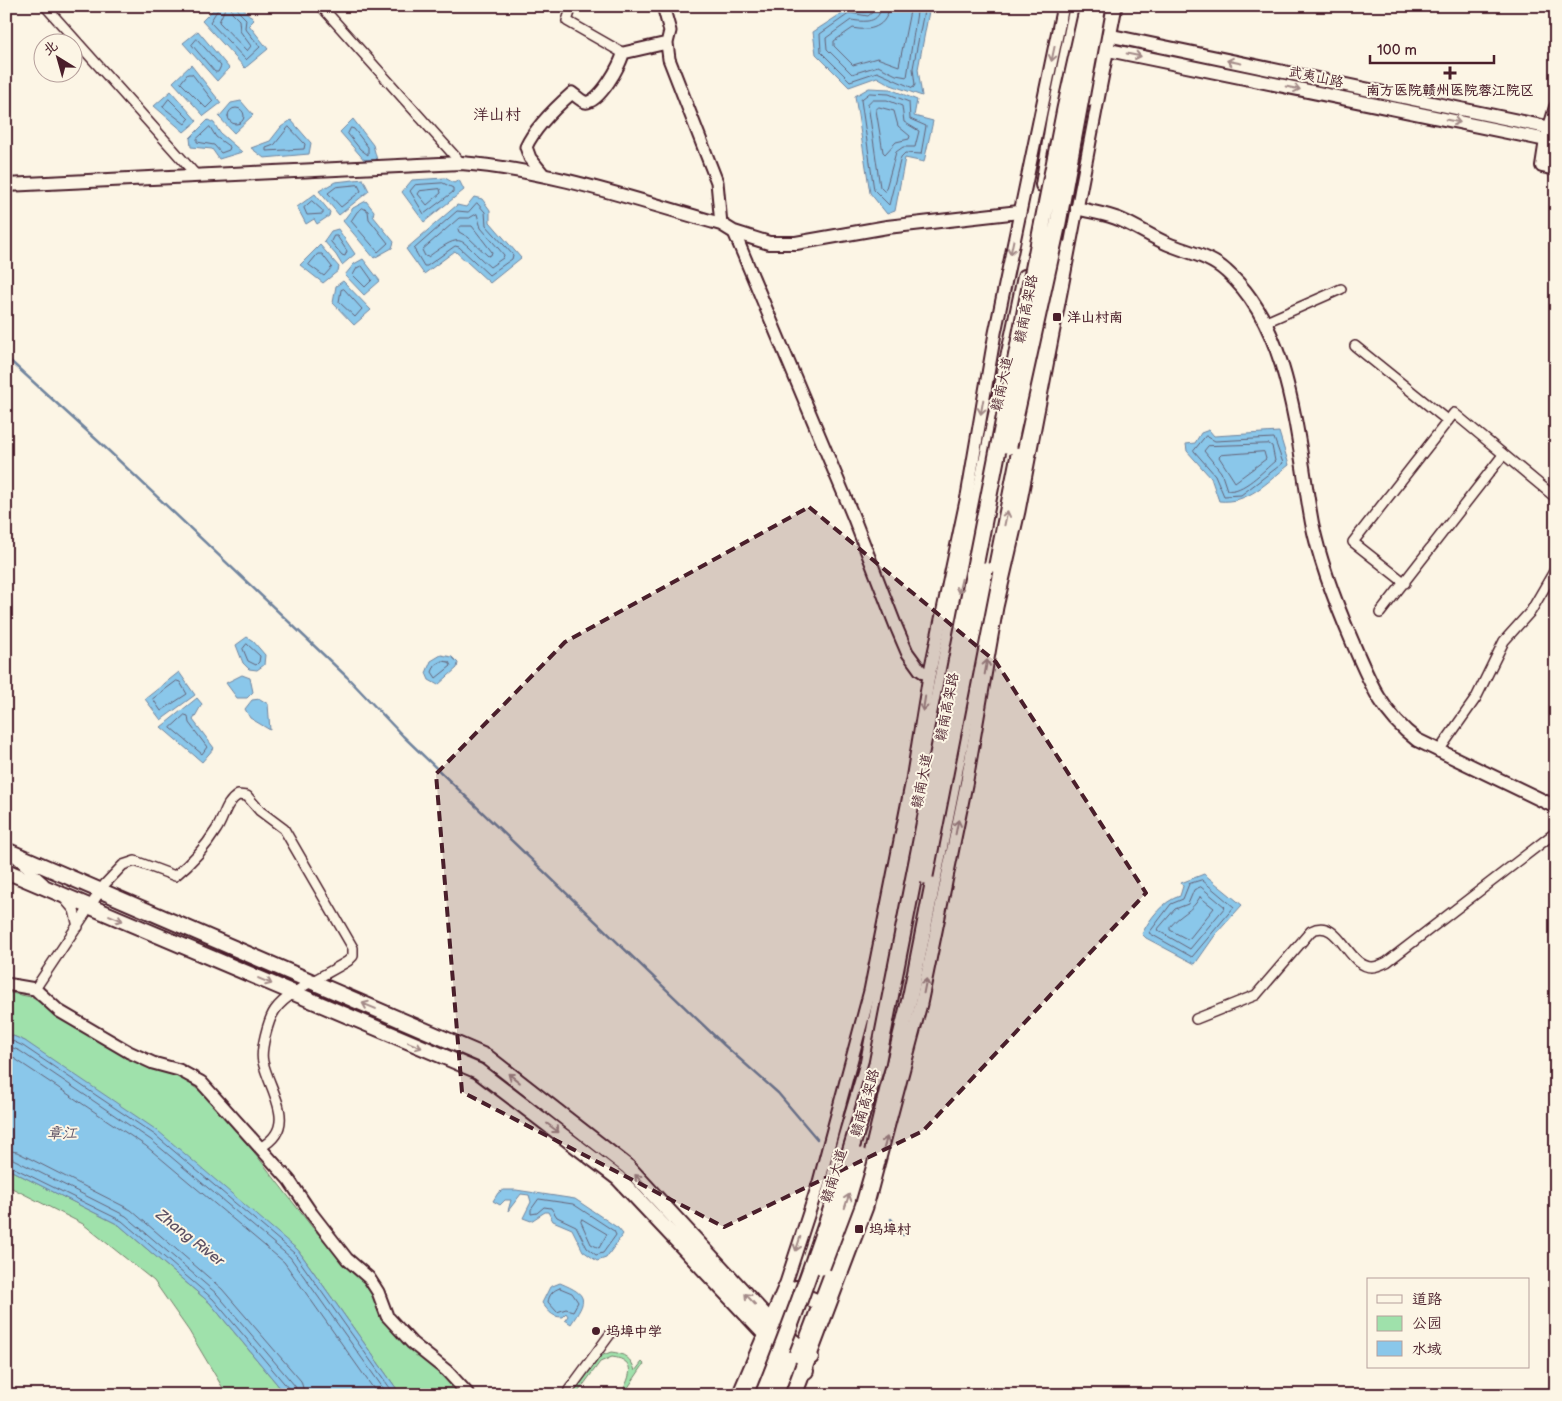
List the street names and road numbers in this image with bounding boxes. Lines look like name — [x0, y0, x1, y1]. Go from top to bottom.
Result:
street label: 武夷山路 — [1287, 63, 1345, 91]
street label: 赣南高架路 — [1011, 273, 1041, 345]
street label: 赣南大道 — [988, 355, 1016, 413]
street label: 赣南高架路 — [932, 671, 962, 743]
street label: 赣南大道 — [908, 752, 936, 810]
street label: 赣南高架路 — [847, 1067, 883, 1139]
street label: 赣南大道 — [818, 1147, 850, 1205]

